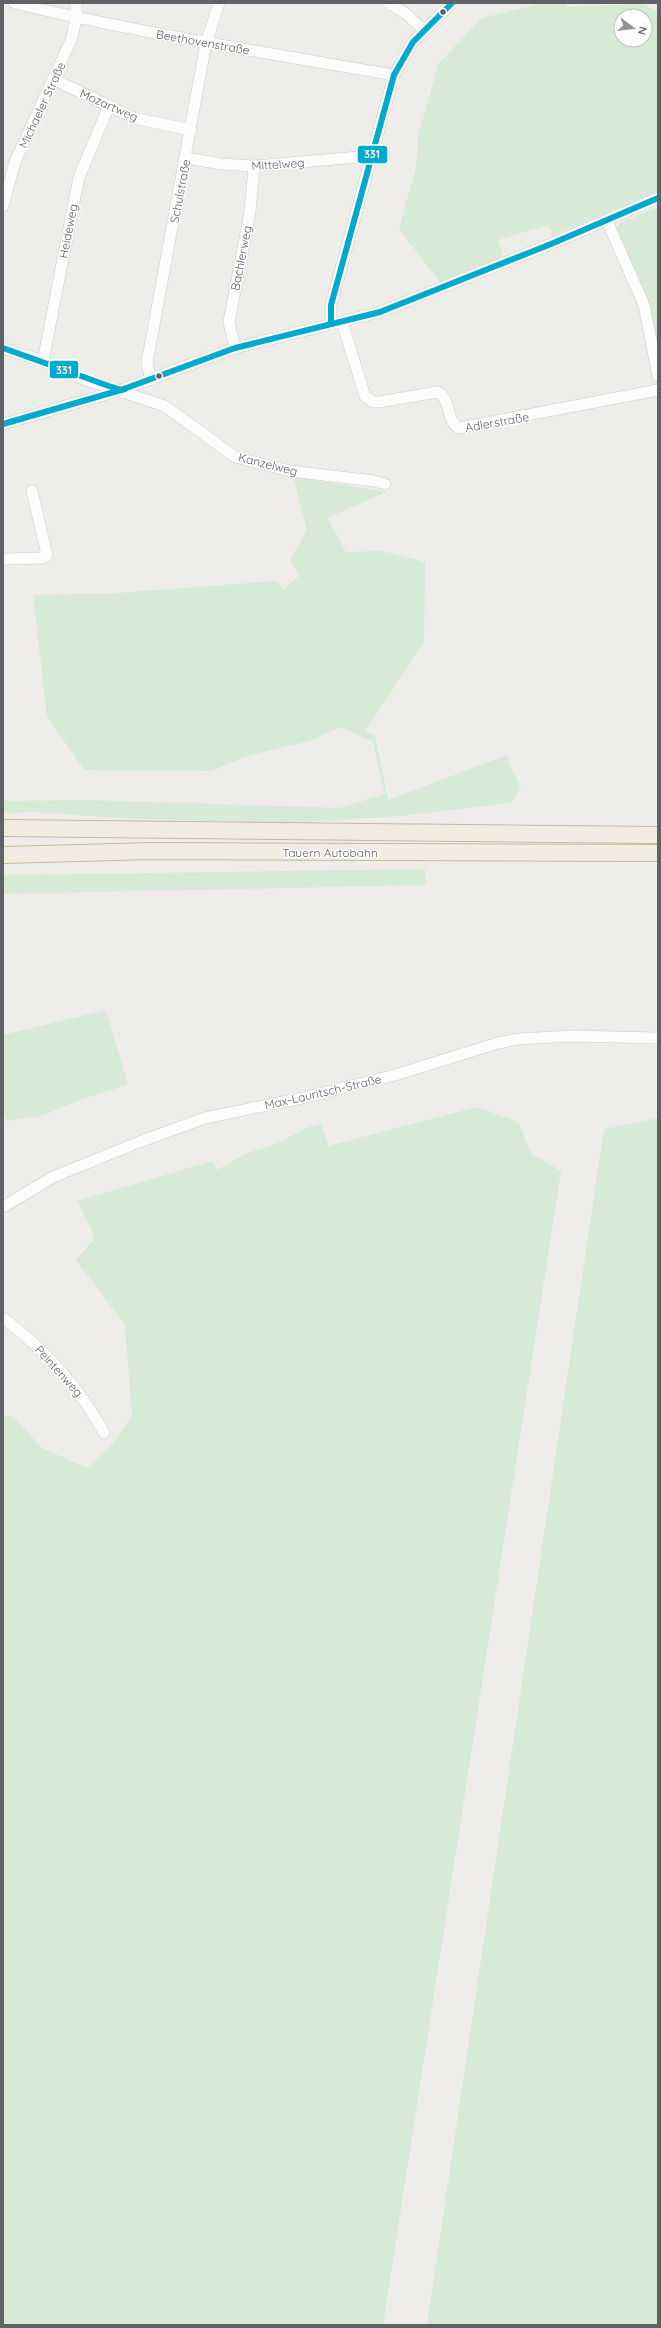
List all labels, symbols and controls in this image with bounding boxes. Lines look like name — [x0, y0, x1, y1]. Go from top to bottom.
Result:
unlabelled marker — [438, 7, 448, 17]
north arrow — [613, 8, 653, 48]
text: N — [635, 25, 650, 36]
street label: Beethovenstraße — [155, 26, 251, 58]
street label: Michaeler Straße — [15, 59, 69, 151]
street label: Mozartweg — [77, 85, 141, 125]
line badge: 331 — [357, 145, 388, 164]
text: 331 — [364, 147, 380, 161]
street label: Mittelweg — [251, 155, 305, 173]
street label: Schulstraße — [166, 158, 194, 224]
street label: Heideweg — [55, 202, 81, 260]
street label: Bachlerweg — [227, 224, 255, 292]
line badge: 331 — [49, 360, 79, 379]
text: 331 — [56, 363, 72, 377]
unlabelled marker — [154, 371, 164, 381]
street label: Adlerstraße — [464, 409, 530, 435]
street label: Kanzelweg — [237, 449, 299, 479]
street label: Tauern Autobahn — [282, 845, 378, 860]
street label: Max-Lauritsch-Straße — [263, 1071, 383, 1113]
street label: Peintenweg — [32, 1342, 86, 1400]

